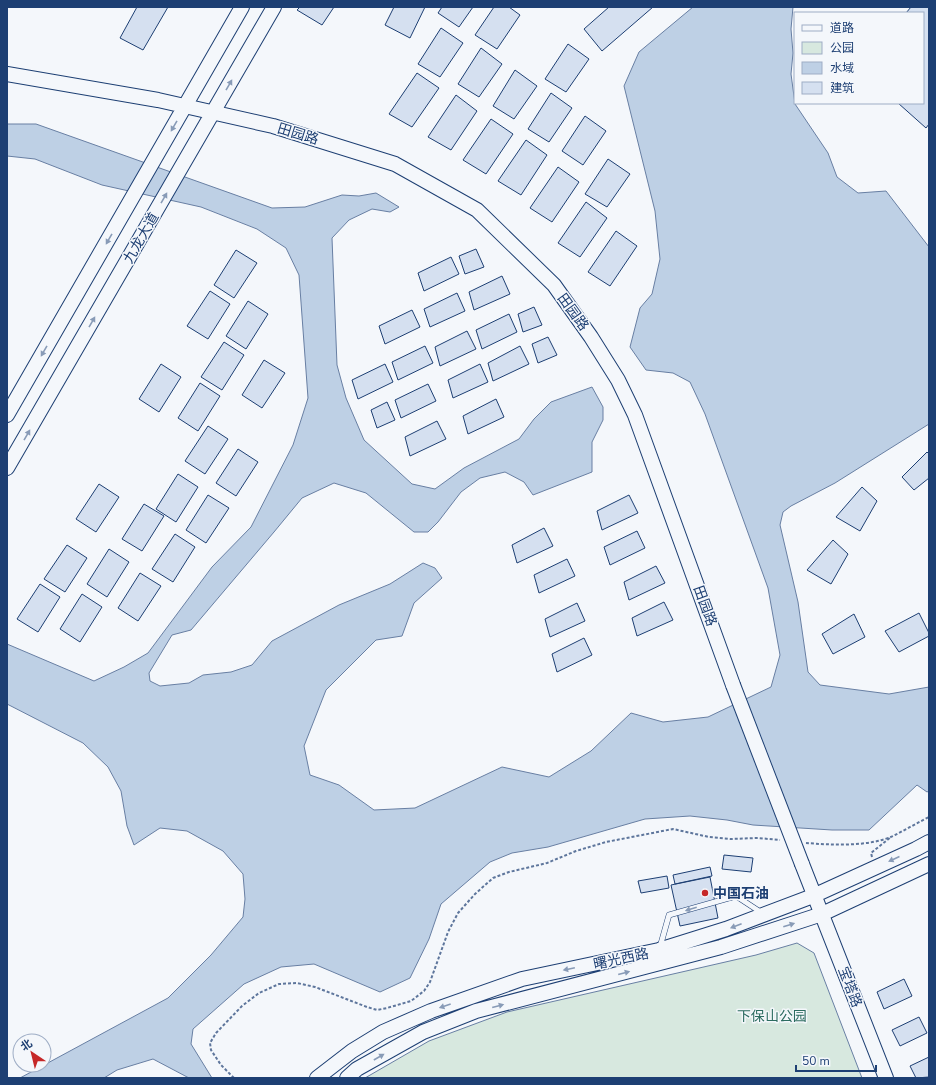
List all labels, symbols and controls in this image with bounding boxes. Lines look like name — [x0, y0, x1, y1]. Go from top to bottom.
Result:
legend — [794, 12, 924, 104]
text: 道路 — [830, 20, 854, 36]
text: 公园 — [830, 40, 854, 56]
text: 水域 — [830, 60, 854, 76]
one-way arrow — [226, 79, 233, 91]
text: 建筑 — [830, 80, 854, 96]
street label: 田园路 — [275, 119, 321, 149]
one-way arrow — [170, 120, 177, 132]
one-way arrow — [161, 192, 168, 204]
street label: 九龙大道 — [119, 209, 163, 267]
one-way arrow — [105, 233, 112, 244]
street label: 田园路 — [553, 289, 593, 335]
one-way arrow — [88, 316, 95, 328]
one-way arrow — [40, 345, 47, 357]
one-way arrow — [23, 429, 30, 441]
street label: 田园路 — [689, 583, 721, 629]
one-way arrow — [888, 856, 900, 862]
place label: 中国石油 — [713, 884, 769, 903]
marker: 中国石油 — [700, 888, 710, 898]
one-way arrow — [685, 906, 697, 912]
one-way arrow — [783, 922, 795, 928]
one-way arrow — [729, 923, 741, 929]
street label: 曙光西路 — [592, 944, 650, 974]
street label: 宝塔路 — [834, 964, 866, 1010]
one-way arrow — [563, 967, 576, 973]
one-way arrow — [618, 970, 630, 976]
one-way arrow — [439, 1003, 451, 1009]
one-way arrow — [492, 1003, 504, 1009]
park label: 下保山公园 — [737, 1007, 807, 1026]
north arrow — [12, 1033, 52, 1073]
text: 北 — [18, 1036, 35, 1055]
scale bar — [796, 1047, 876, 1073]
one-way arrow — [373, 1053, 385, 1060]
text: 50 m — [802, 1053, 830, 1069]

